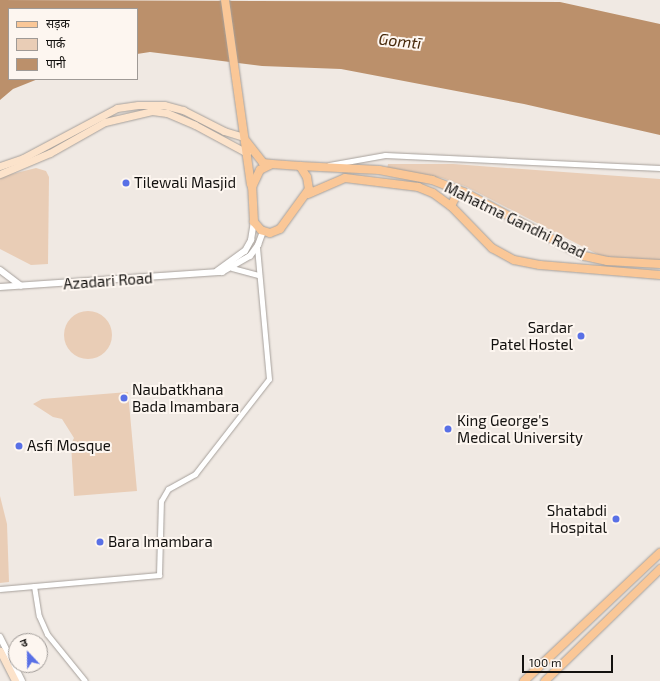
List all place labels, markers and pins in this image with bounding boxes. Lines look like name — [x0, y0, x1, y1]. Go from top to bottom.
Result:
place label: Tilewali Masjid — [134, 174, 236, 192]
marker: Tilewali Masjid — [121, 178, 131, 188]
place label: Sardar Patel Hostel — [490, 318, 573, 353]
marker: Sardar Patel Hostel — [576, 331, 586, 341]
place label: Naubatkhana Bada Imambara — [132, 380, 239, 415]
marker: Naubatkhana Bada Imambara — [119, 393, 129, 403]
place label: King George's Medical University — [457, 411, 583, 446]
marker: King George's Medical University — [442, 423, 454, 435]
place label: Asfi Mosque — [27, 437, 111, 455]
marker: Asfi Mosque — [14, 441, 24, 451]
place label: Shatabdi Hospital — [547, 501, 607, 536]
marker: Shatabdi Hospital — [610, 513, 622, 525]
place label: Bara Imambara — [108, 533, 213, 551]
marker: Bara Imambara — [95, 537, 105, 547]

